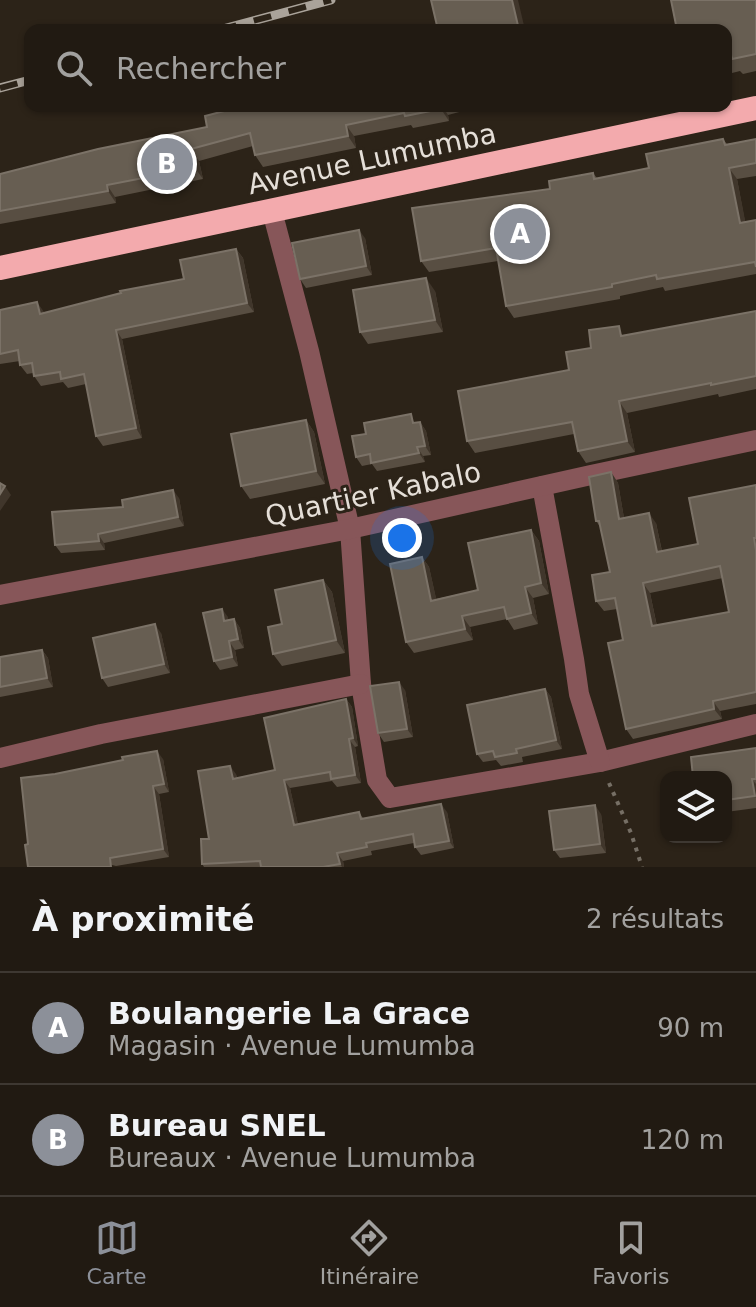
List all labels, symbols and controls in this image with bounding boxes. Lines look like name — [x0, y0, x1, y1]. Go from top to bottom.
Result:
search box — [24, 24, 732, 112]
icon: search — [52, 46, 96, 90]
text: Rechercher — [116, 51, 286, 86]
street label: Avenue Lumumba — [245, 117, 499, 201]
pin: B — [141, 134, 193, 194]
pin: A — [494, 204, 546, 264]
street label: Quartier Kabalo — [262, 455, 484, 533]
your location — [382, 518, 422, 558]
map controls — [660, 771, 732, 843]
button: layers — [660, 771, 732, 843]
text: À proximité — [32, 899, 255, 939]
text: 2 résultats — [586, 904, 724, 934]
text: Boulangerie La Grace — [108, 996, 470, 1031]
text: A — [48, 1013, 68, 1043]
text: 90 m — [657, 1013, 724, 1043]
text: Magasin · Avenue Lumumba — [108, 1031, 476, 1061]
text: Bureau SNEL — [108, 1108, 326, 1143]
text: B — [48, 1125, 68, 1155]
text: 120 m — [641, 1125, 724, 1155]
text: Bureaux · Avenue Lumumba — [108, 1143, 476, 1173]
tab: Carte — [87, 1216, 147, 1289]
tab: Itinéraire — [320, 1216, 419, 1289]
tab: Favoris — [592, 1216, 669, 1289]

